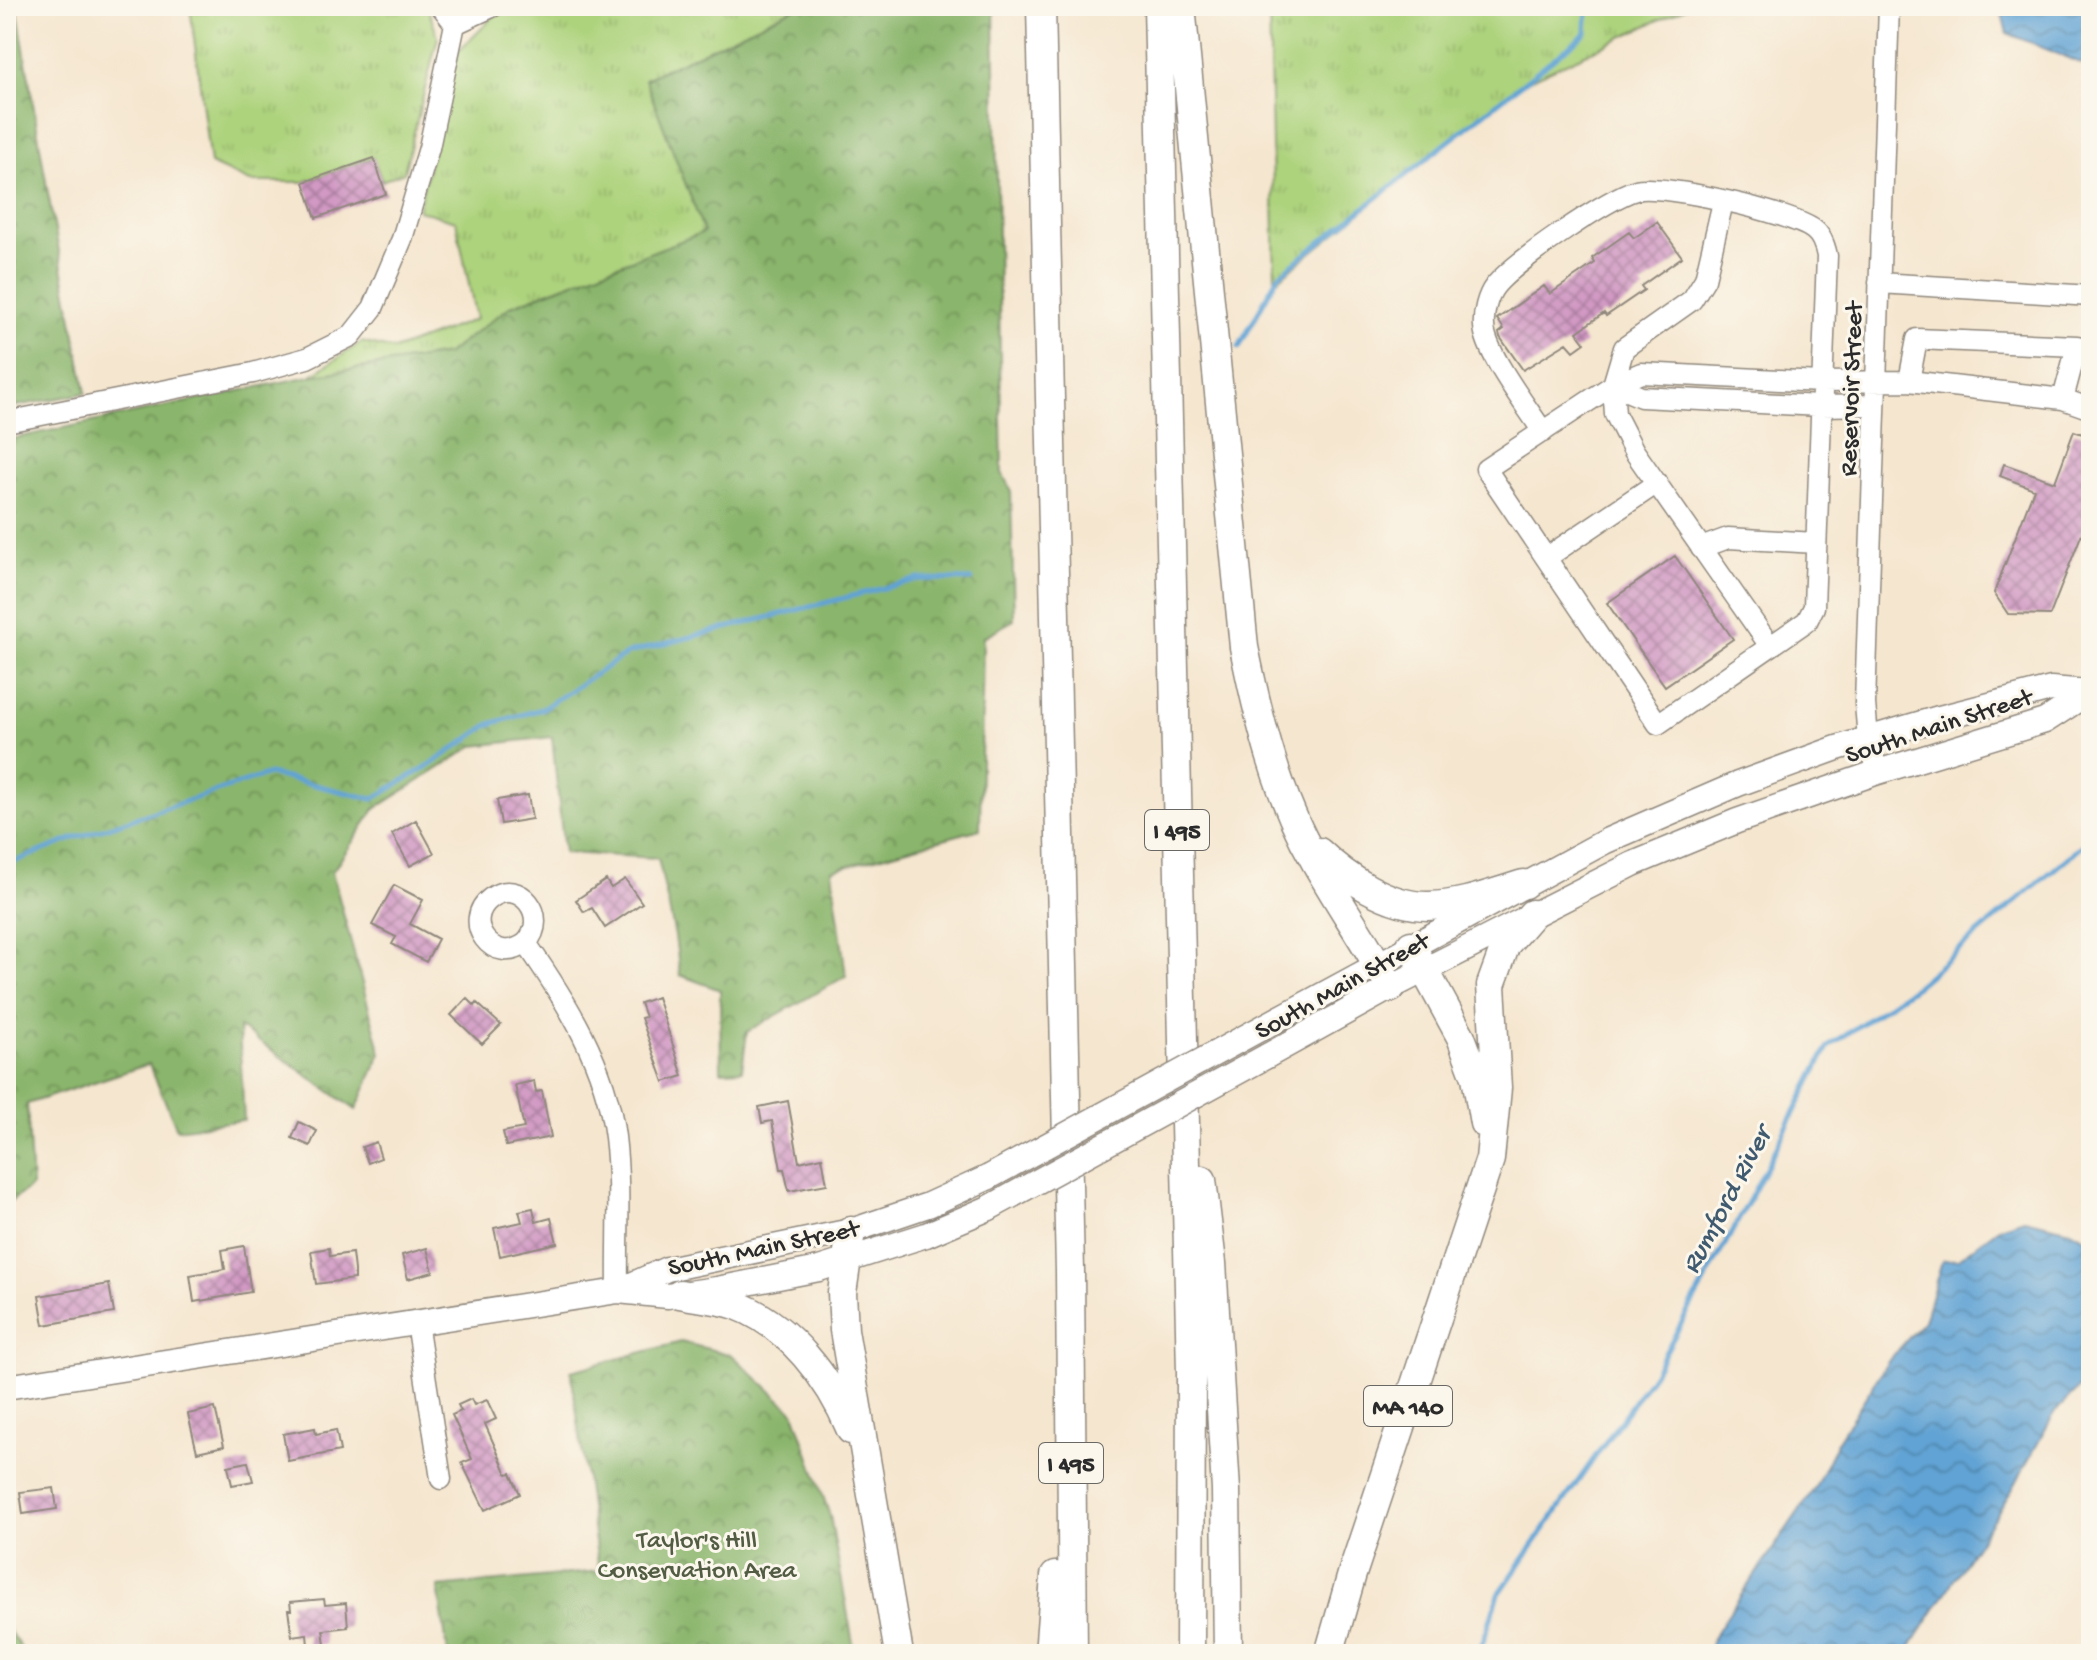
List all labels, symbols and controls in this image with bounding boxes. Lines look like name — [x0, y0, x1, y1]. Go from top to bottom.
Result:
street label: Reservoir Street — [1835, 299, 1872, 477]
street label: South Main Street — [1842, 683, 2039, 773]
road number: I 495 — [1145, 810, 1209, 850]
street label: South Main Street — [1251, 926, 1438, 1049]
water label: Rumford River — [1676, 1118, 1783, 1280]
street label: South Main Street — [666, 1215, 865, 1286]
road number: MA 140 — [1364, 1386, 1452, 1426]
road number: I 495 — [1039, 1443, 1103, 1483]
park label: Taylor's Hill Conservation Area — [598, 1527, 798, 1588]

